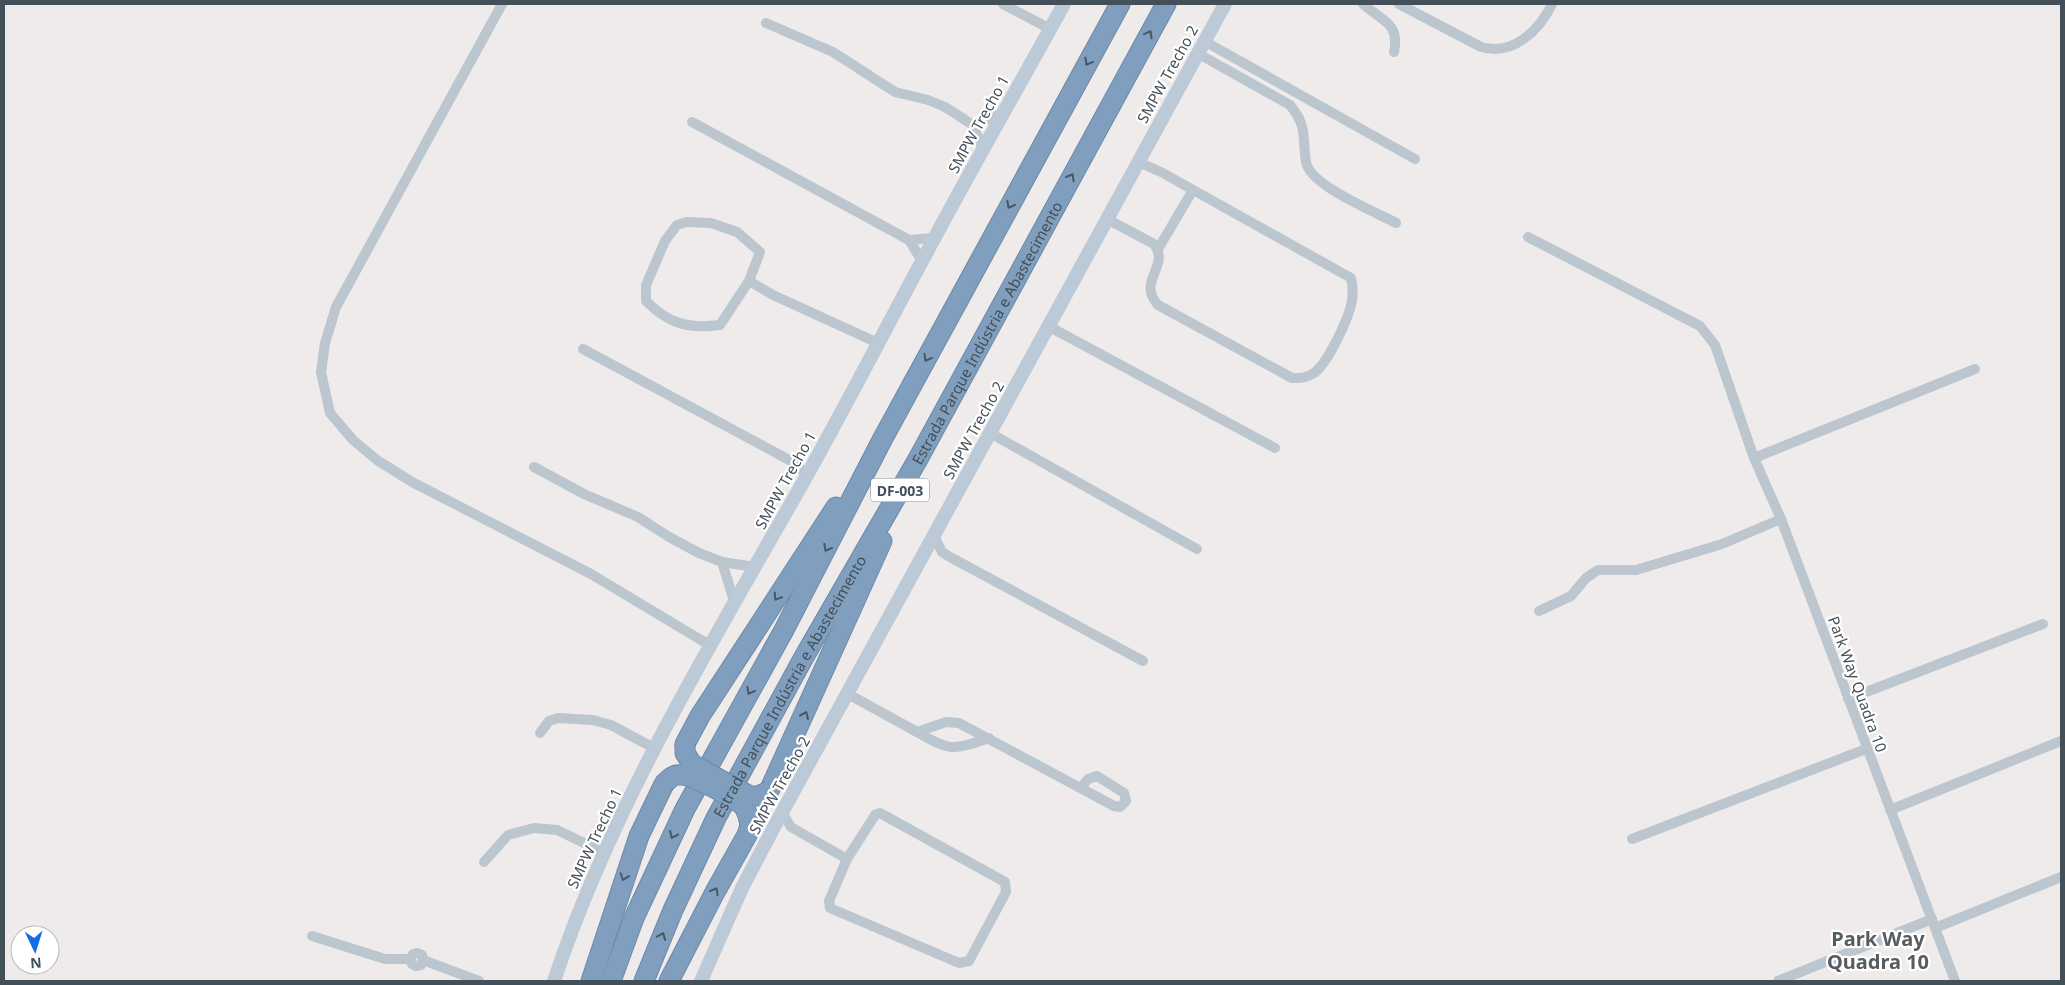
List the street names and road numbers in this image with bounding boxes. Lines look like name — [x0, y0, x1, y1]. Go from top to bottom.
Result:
street label: SMPW Trecho 2 — [1132, 22, 1202, 126]
street label: SMPW Trecho 1 — [943, 72, 1013, 176]
street label: Estrada Parque Indústria e Abastecimento — [907, 198, 1067, 468]
street label: SMPW Trecho 2 — [938, 378, 1008, 482]
street label: SMPW Trecho 1 — [750, 428, 820, 532]
road number: DF-003 — [871, 478, 929, 502]
street label: Estrada Parque Indústria e Abastecimento — [708, 552, 870, 821]
street label: Park Way Quadra 10 — [1824, 613, 1892, 755]
street label: SMPW Trecho 2 — [744, 733, 814, 837]
street label: SMPW Trecho 1 — [562, 784, 626, 892]

